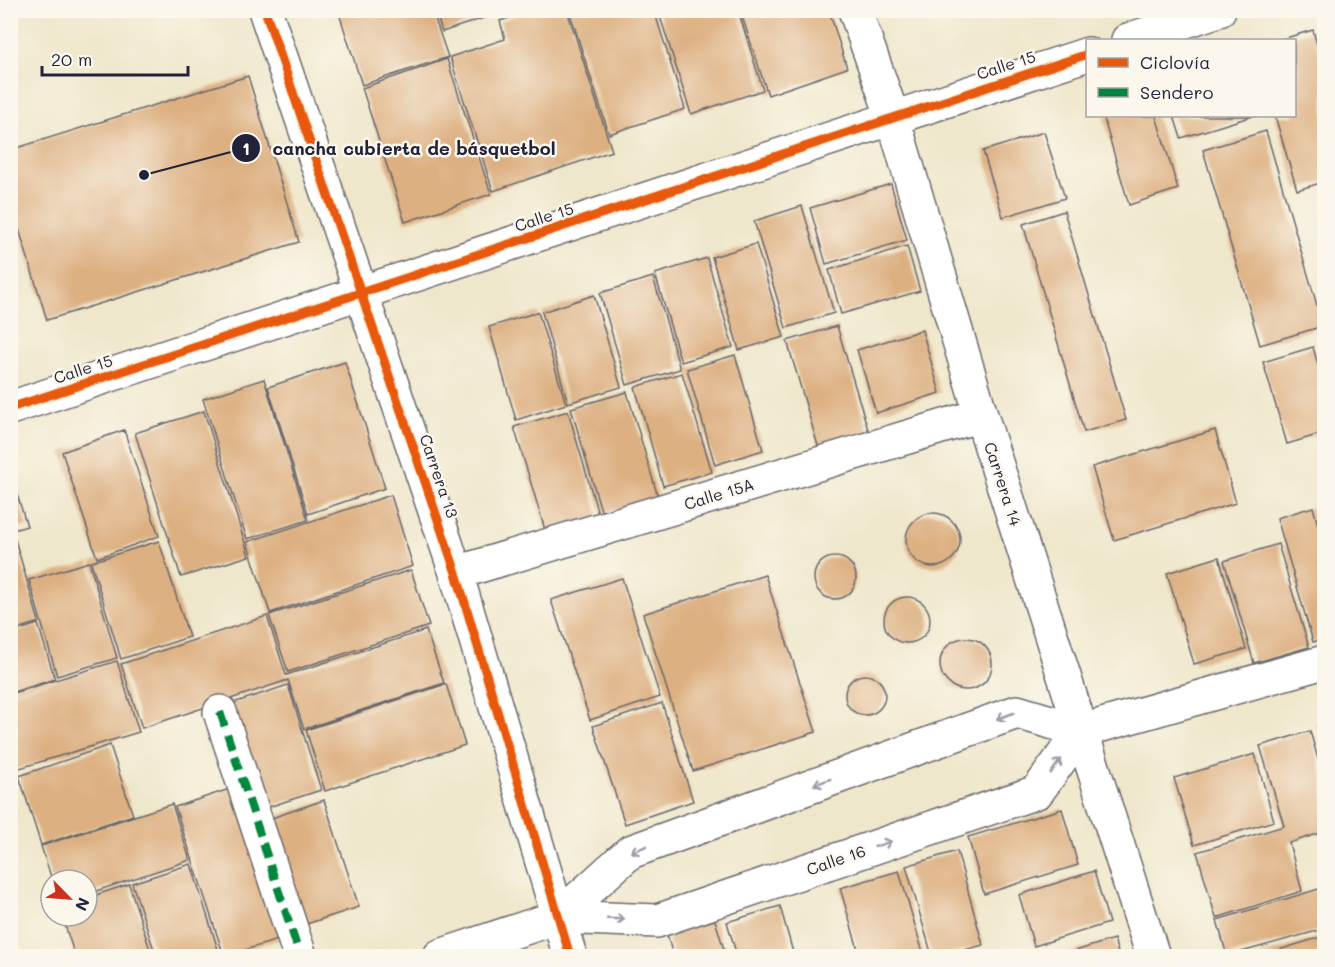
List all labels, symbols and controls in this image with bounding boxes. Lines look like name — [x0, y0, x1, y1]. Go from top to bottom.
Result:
scale bar — [42, 39, 188, 77]
legend — [1086, 39, 1296, 117]
street label: Calle 15 — [974, 45, 1038, 84]
text: 20 m — [51, 47, 92, 71]
text: Ciclovía — [1140, 50, 1211, 74]
text: Sendero — [1140, 80, 1214, 104]
callout: cancha cubierta de básquetbol — [231, 130, 568, 166]
text: 1 — [242, 136, 250, 160]
text: cancha cubierta de básquetbol — [272, 136, 556, 160]
street label: Calle 15 — [512, 197, 576, 236]
street label: Calle 15 — [51, 349, 115, 388]
street label: Carrera 13 — [415, 431, 464, 520]
street label: Carrera 14 — [980, 439, 1027, 529]
street label: Calle 15A — [681, 473, 756, 514]
one-way arrow — [996, 712, 1015, 723]
one-way arrow — [1050, 759, 1062, 775]
one-way arrow — [813, 778, 832, 789]
one-way arrow — [873, 838, 892, 849]
street label: Calle 16 — [803, 840, 868, 879]
one-way arrow — [630, 844, 648, 855]
north arrow — [39, 868, 99, 928]
text: N — [71, 895, 95, 914]
one-way arrow — [606, 914, 626, 925]

